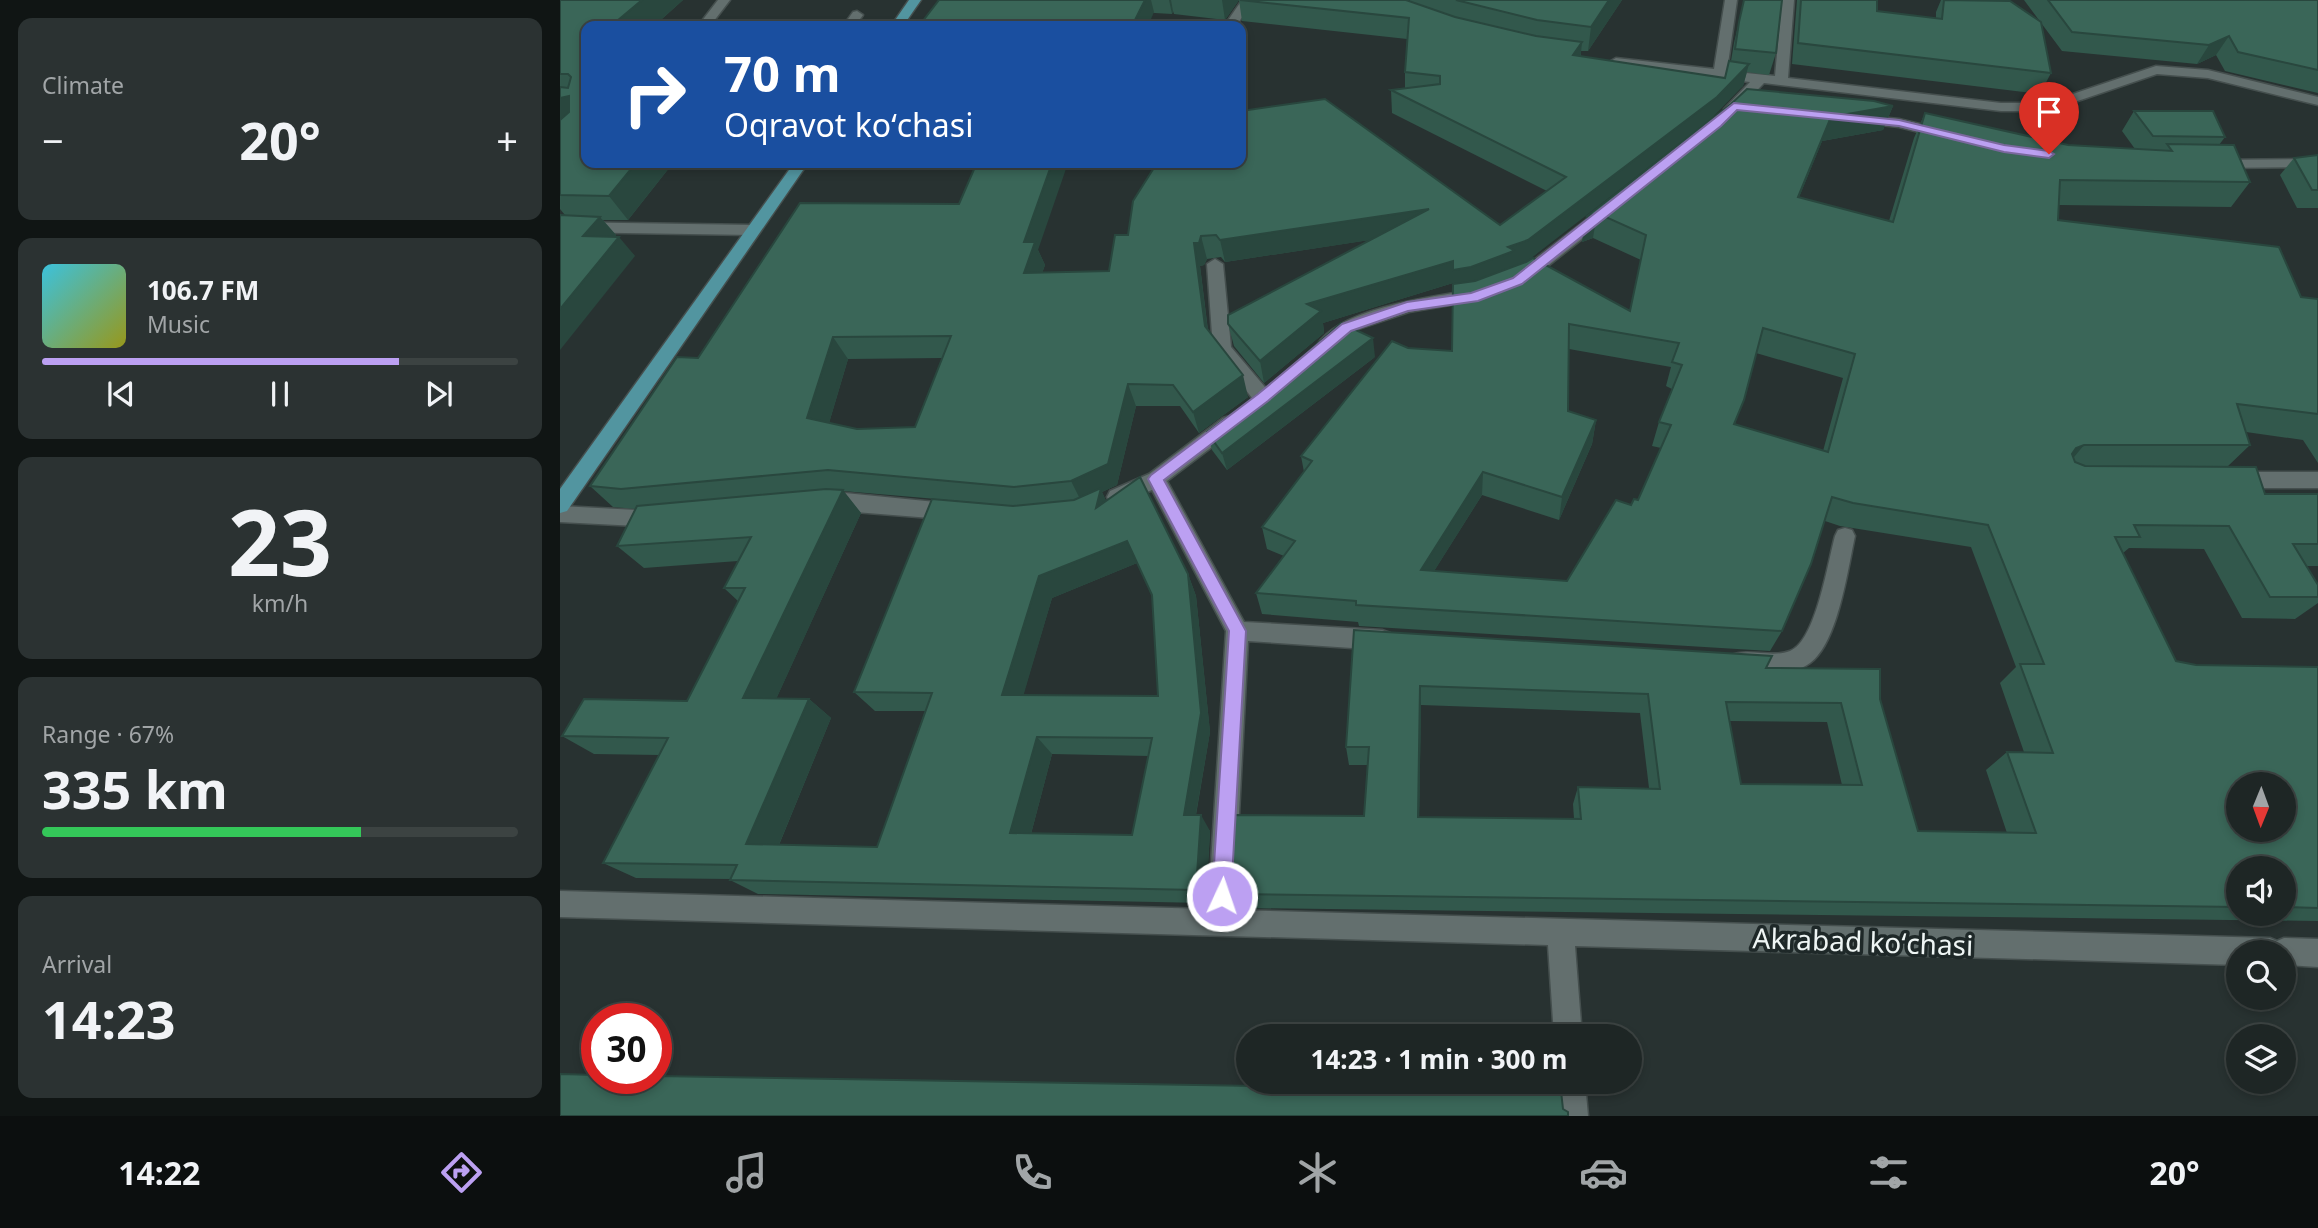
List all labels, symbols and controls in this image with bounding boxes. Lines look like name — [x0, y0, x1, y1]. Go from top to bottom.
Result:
text: 70 m — [724, 40, 841, 106]
icon: right — [609, 49, 700, 140]
text: Climate — [42, 69, 124, 101]
pin — [2019, 82, 2079, 154]
icon: arrive — [2030, 93, 2068, 131]
text: Oqravot koʻchasi — [724, 103, 973, 146]
text: 20° — [239, 104, 321, 175]
text: − — [42, 114, 64, 166]
text: + — [496, 114, 518, 166]
text: 106.7 FM — [147, 272, 259, 308]
text: Music — [147, 308, 210, 340]
icon: previous — [102, 375, 140, 413]
icon: pause — [261, 375, 299, 413]
icon: next — [420, 375, 458, 413]
text: 23 — [228, 479, 332, 603]
text: km/h — [252, 587, 308, 619]
text: Range · 67% — [42, 718, 174, 750]
text: 335 km — [42, 753, 228, 824]
north arrow — [2226, 772, 2296, 842]
map controls — [2226, 772, 2296, 1094]
button: sound — [2226, 856, 2296, 926]
position arrow — [1185, 859, 1259, 933]
street label: Akrabad koʻchasi — [1752, 918, 1974, 964]
button: search — [2226, 940, 2296, 1010]
text: Arrival — [42, 948, 112, 980]
text: 14:23 — [42, 983, 176, 1054]
speed limit sign: 30 — [581, 1003, 672, 1094]
button: layers — [2226, 1024, 2296, 1094]
text: 14:23 · 1 min · 300 m — [1311, 1041, 1567, 1077]
icon: directions — [437, 1148, 486, 1197]
icon: music — [722, 1148, 771, 1197]
icon: phone — [1008, 1148, 1057, 1197]
icon: climate — [1293, 1148, 1342, 1197]
icon: car — [1579, 1148, 1628, 1197]
icon: filters — [1864, 1148, 1913, 1197]
text: 14:22 — [118, 1151, 200, 1194]
text: 20° — [2150, 1151, 2200, 1194]

